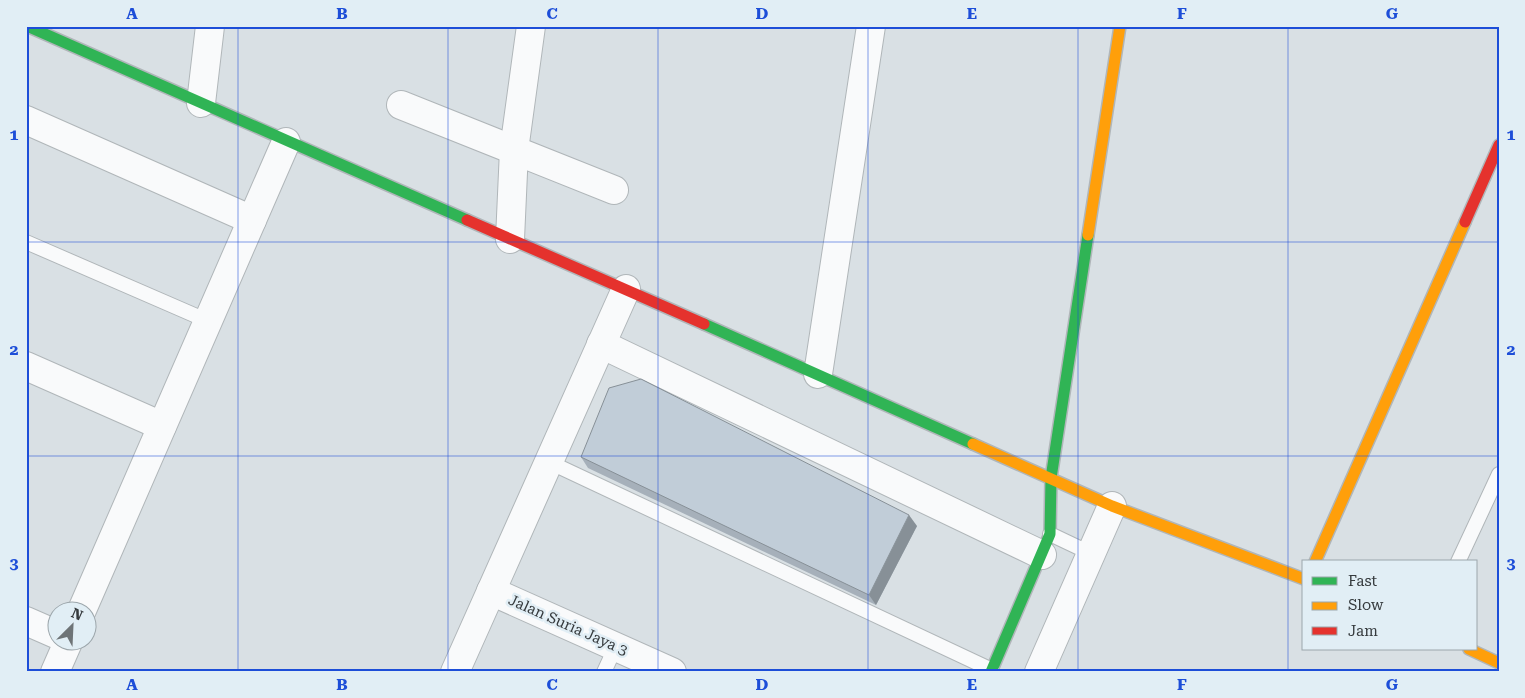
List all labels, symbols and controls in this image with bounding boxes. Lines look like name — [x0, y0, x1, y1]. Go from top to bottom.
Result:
text: A — [126, 4, 138, 23]
text: B — [336, 4, 348, 23]
text: C — [546, 4, 558, 23]
text: D — [756, 4, 769, 23]
text: E — [967, 4, 977, 23]
text: F — [1177, 4, 1187, 23]
text: G — [1386, 4, 1399, 23]
text: 1 — [10, 125, 19, 144]
text: 1 — [1507, 125, 1516, 144]
text: 2 — [10, 340, 19, 359]
text: 2 — [1507, 340, 1516, 359]
text: 3 — [10, 554, 19, 573]
text: 3 — [1507, 554, 1516, 573]
legend — [1302, 560, 1478, 650]
text: Fast — [1348, 572, 1378, 590]
street label: Jalan Suria Jaya 3 — [506, 591, 630, 659]
text: Slow — [1348, 596, 1384, 614]
north arrow — [48, 600, 98, 650]
text: N — [69, 605, 86, 624]
text: Jam — [1348, 622, 1378, 640]
text: A — [126, 675, 138, 694]
text: B — [336, 675, 348, 694]
text: C — [546, 675, 558, 694]
text: D — [756, 675, 769, 694]
text: E — [967, 675, 977, 694]
text: F — [1177, 675, 1187, 694]
text: G — [1386, 675, 1399, 694]

